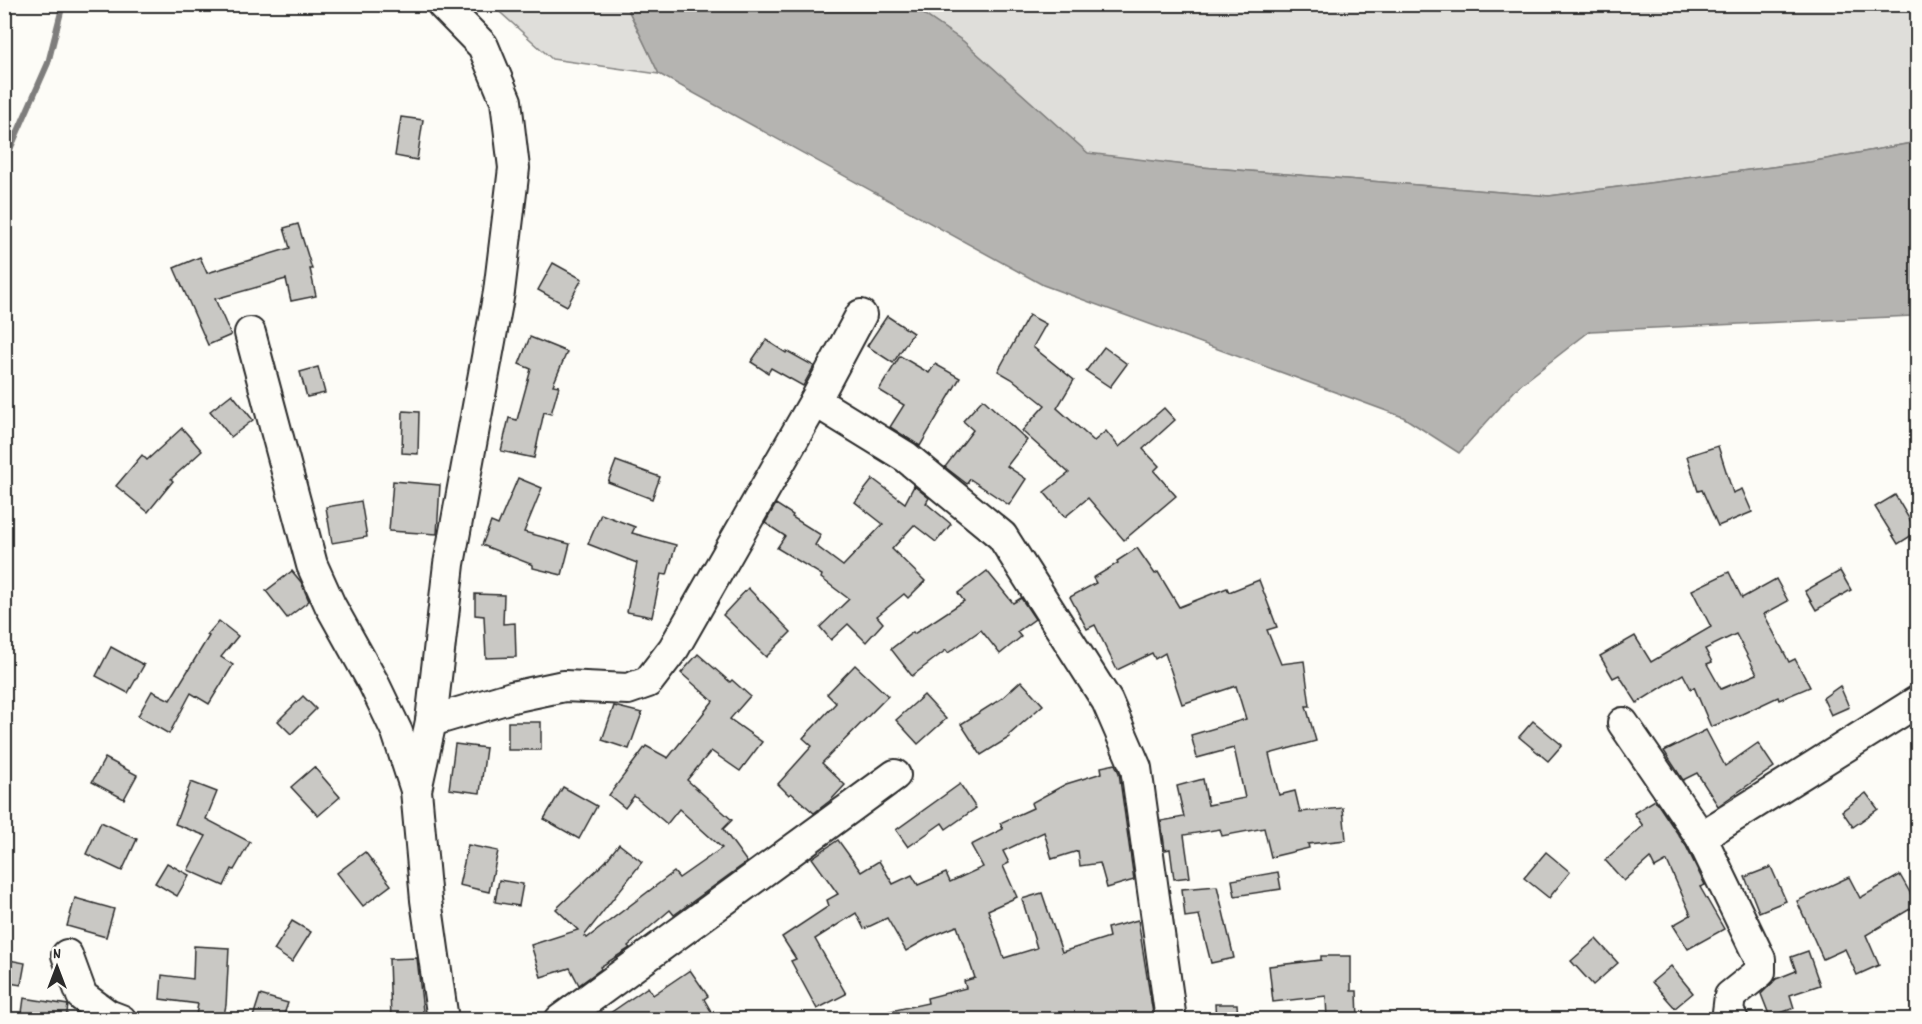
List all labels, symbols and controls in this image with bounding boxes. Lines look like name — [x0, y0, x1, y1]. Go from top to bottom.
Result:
north arrow — [27, 937, 87, 997]
text: N — [53, 943, 61, 966]

